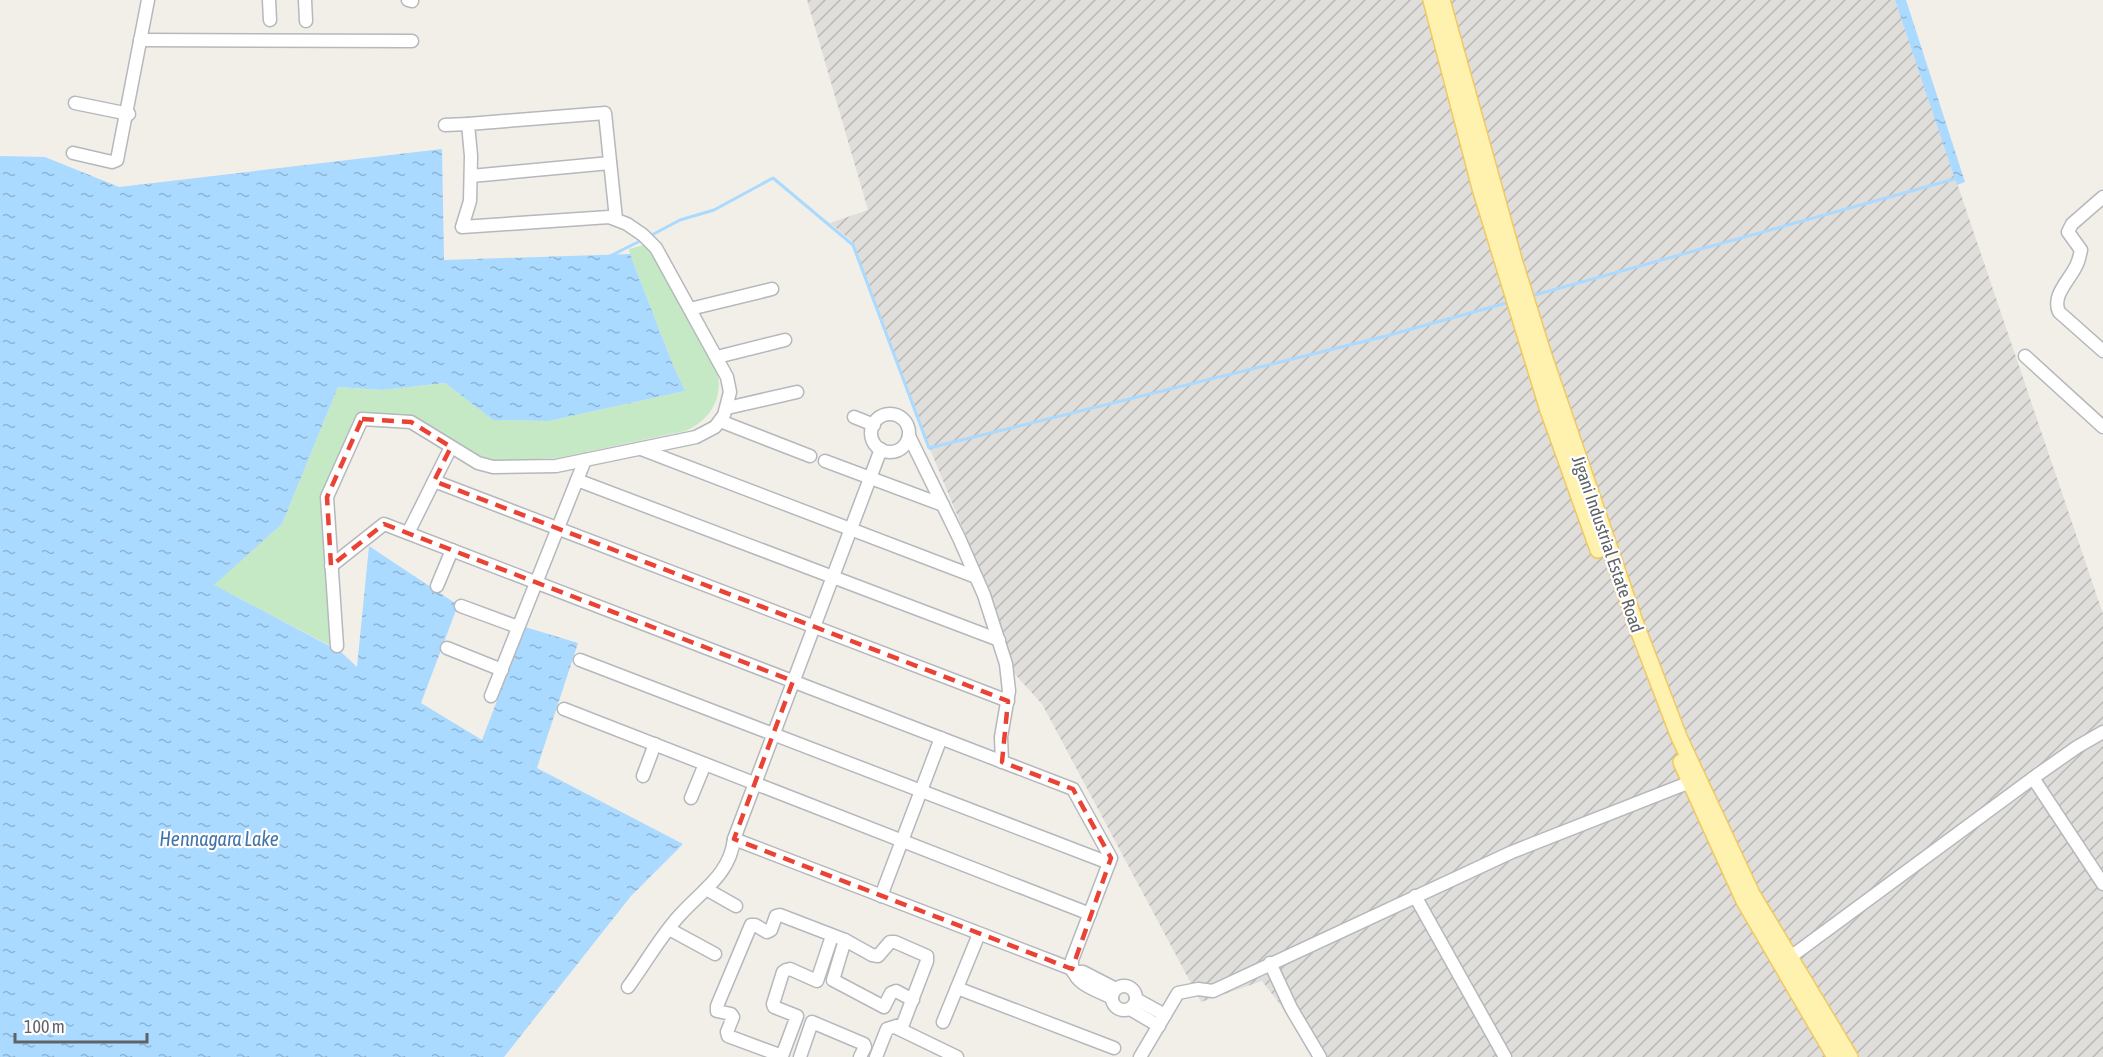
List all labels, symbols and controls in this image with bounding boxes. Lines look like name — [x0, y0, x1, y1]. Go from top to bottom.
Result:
street label: Jigani Industrial Estate Road — [1568, 453, 1648, 635]
water label: Hennagara Lake — [159, 827, 279, 850]
scale bar — [15, 1006, 147, 1044]
text: 100 m — [24, 1016, 65, 1037]

